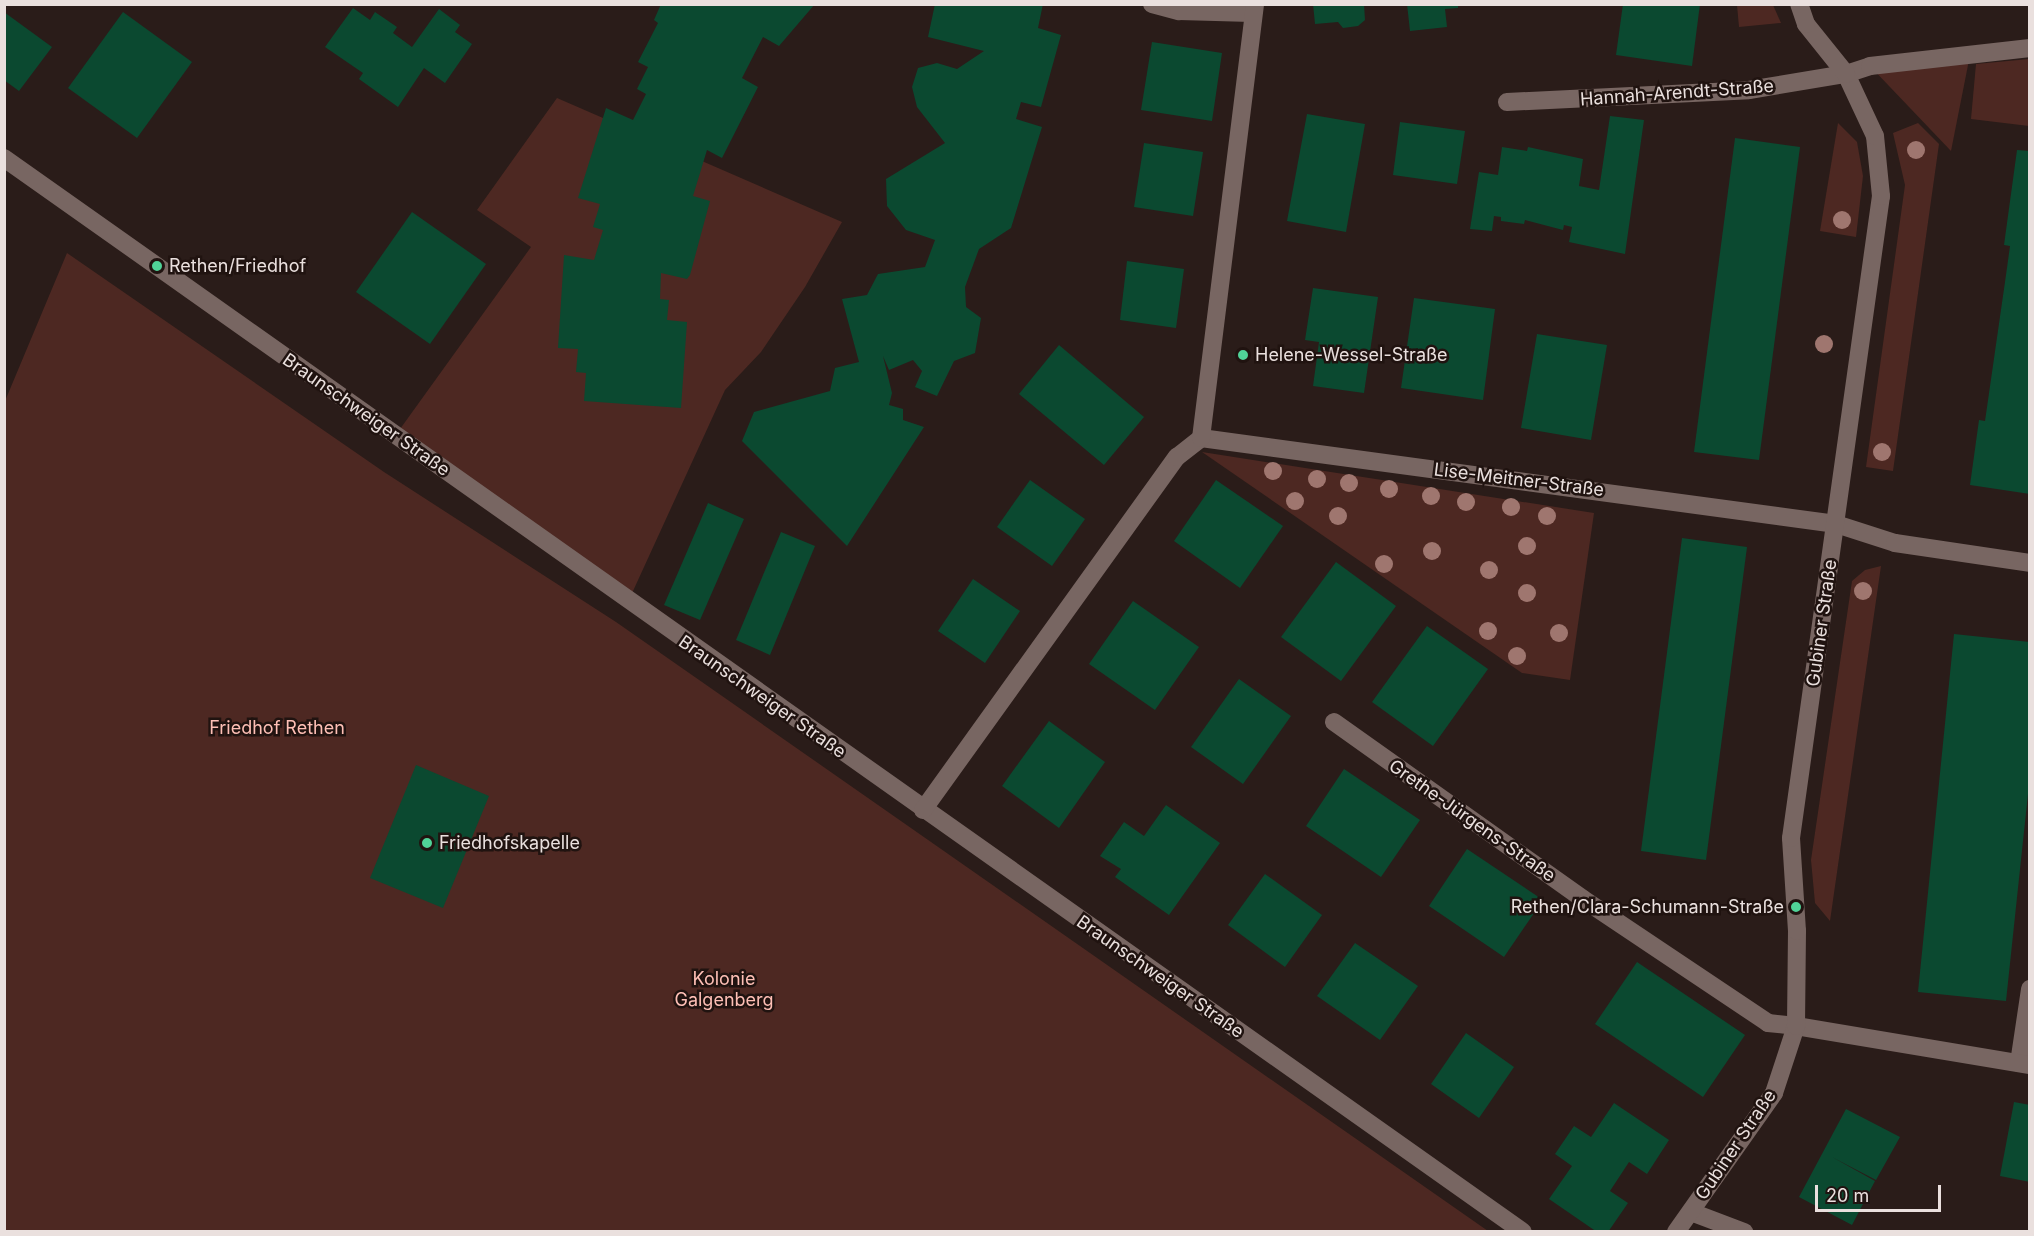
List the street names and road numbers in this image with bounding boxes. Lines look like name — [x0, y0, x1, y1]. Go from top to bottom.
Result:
street label: Hannah-Arendt-Straße — [1579, 75, 1775, 111]
street label: Braunschweiger Straße — [278, 349, 454, 481]
street label: Lise-Meitner-Straße — [1433, 459, 1605, 501]
street label: Gubiner Straße — [1802, 558, 1842, 688]
street label: Braunschweiger Straße — [674, 631, 850, 763]
street label: Grethe-Jürgens-Straße — [1385, 755, 1559, 887]
street label: Braunschweiger Straße — [1072, 911, 1248, 1043]
street label: Gubiner Straße — [1691, 1086, 1781, 1204]

